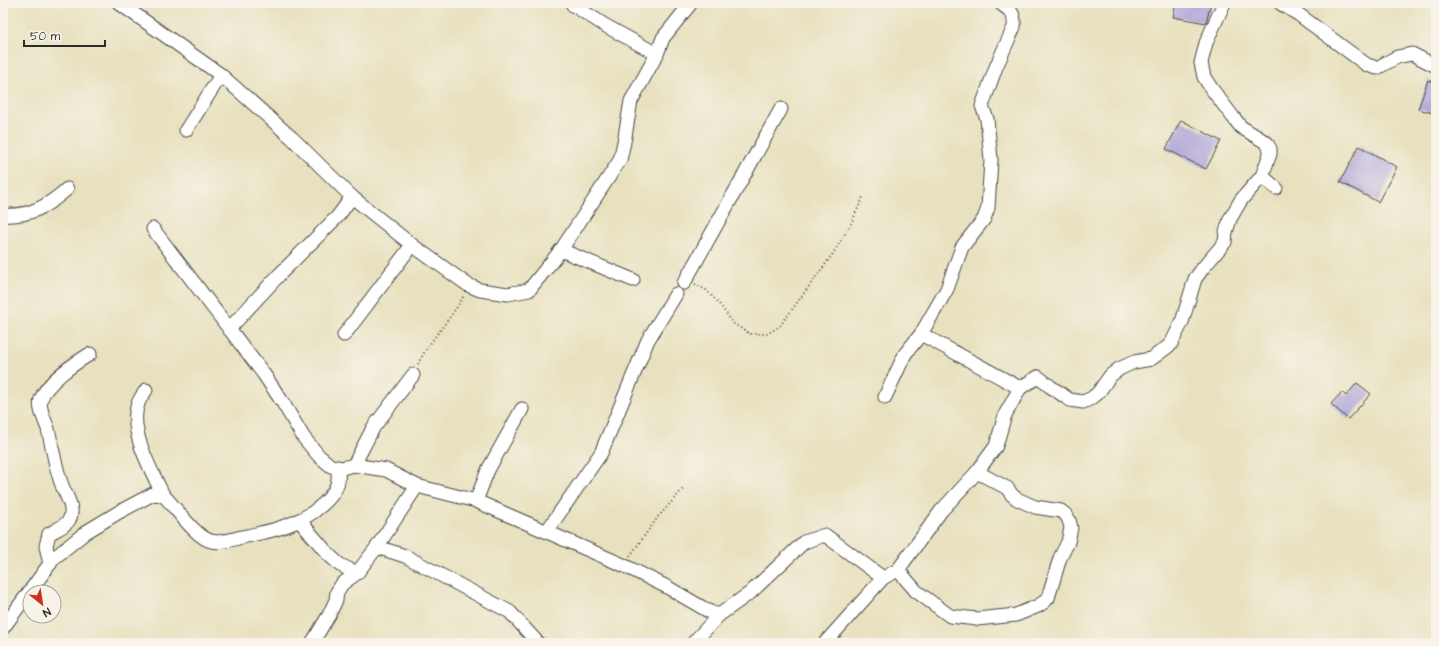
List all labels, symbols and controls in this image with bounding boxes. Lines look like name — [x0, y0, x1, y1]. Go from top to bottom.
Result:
scale bar — [24, 22, 105, 48]
text: 50 m — [30, 28, 61, 45]
north arrow — [22, 584, 62, 624]
text: N — [40, 604, 53, 620]

